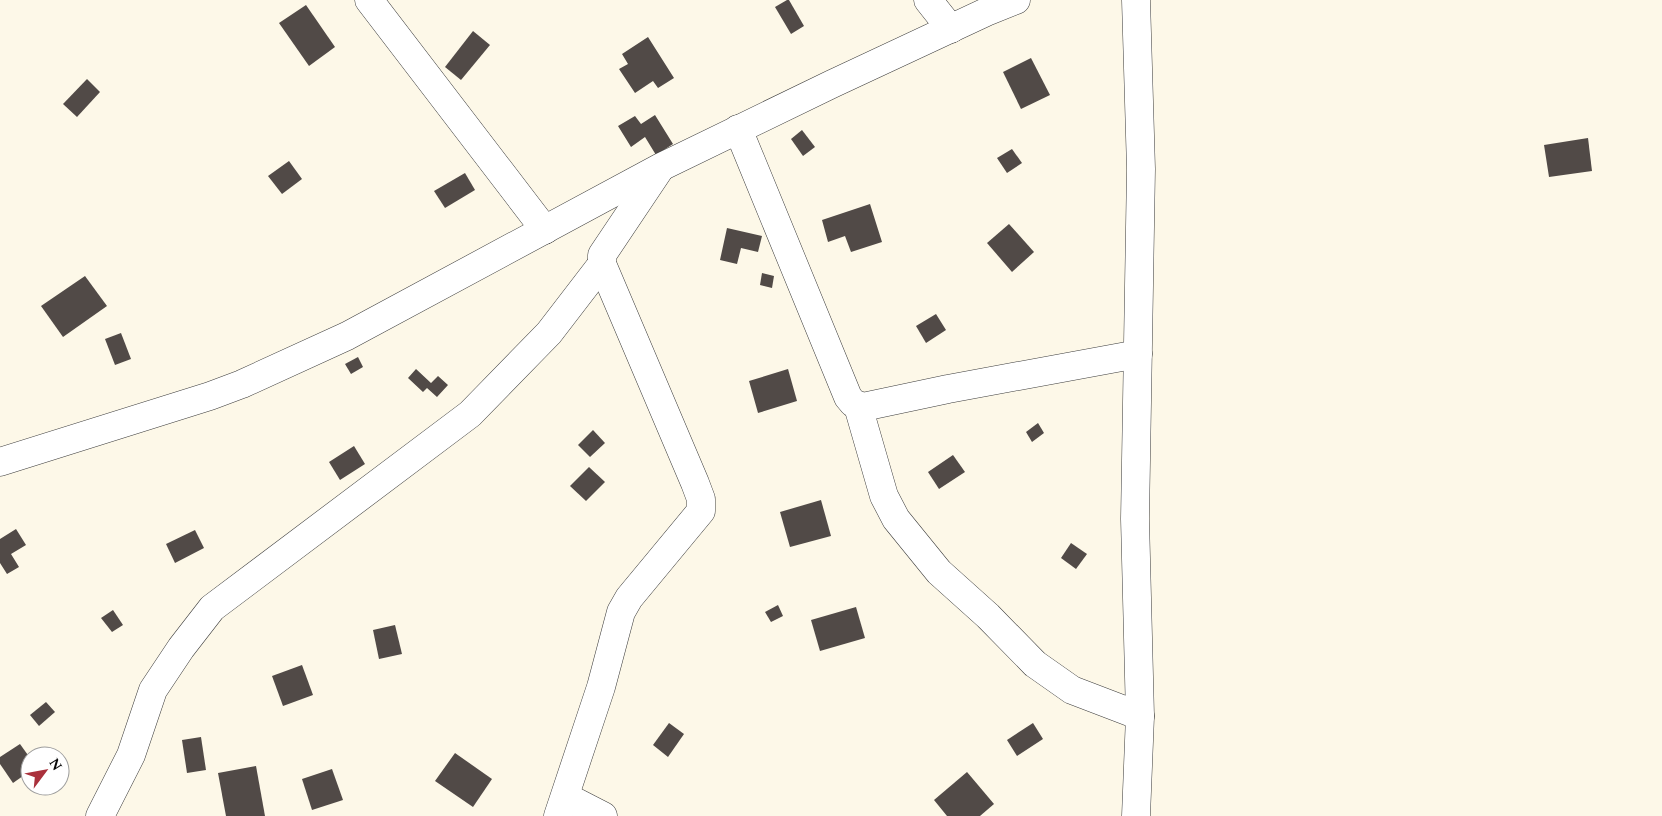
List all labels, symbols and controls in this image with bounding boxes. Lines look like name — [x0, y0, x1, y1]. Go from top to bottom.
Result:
north arrow — [20, 746, 70, 796]
text: N — [44, 754, 68, 775]

